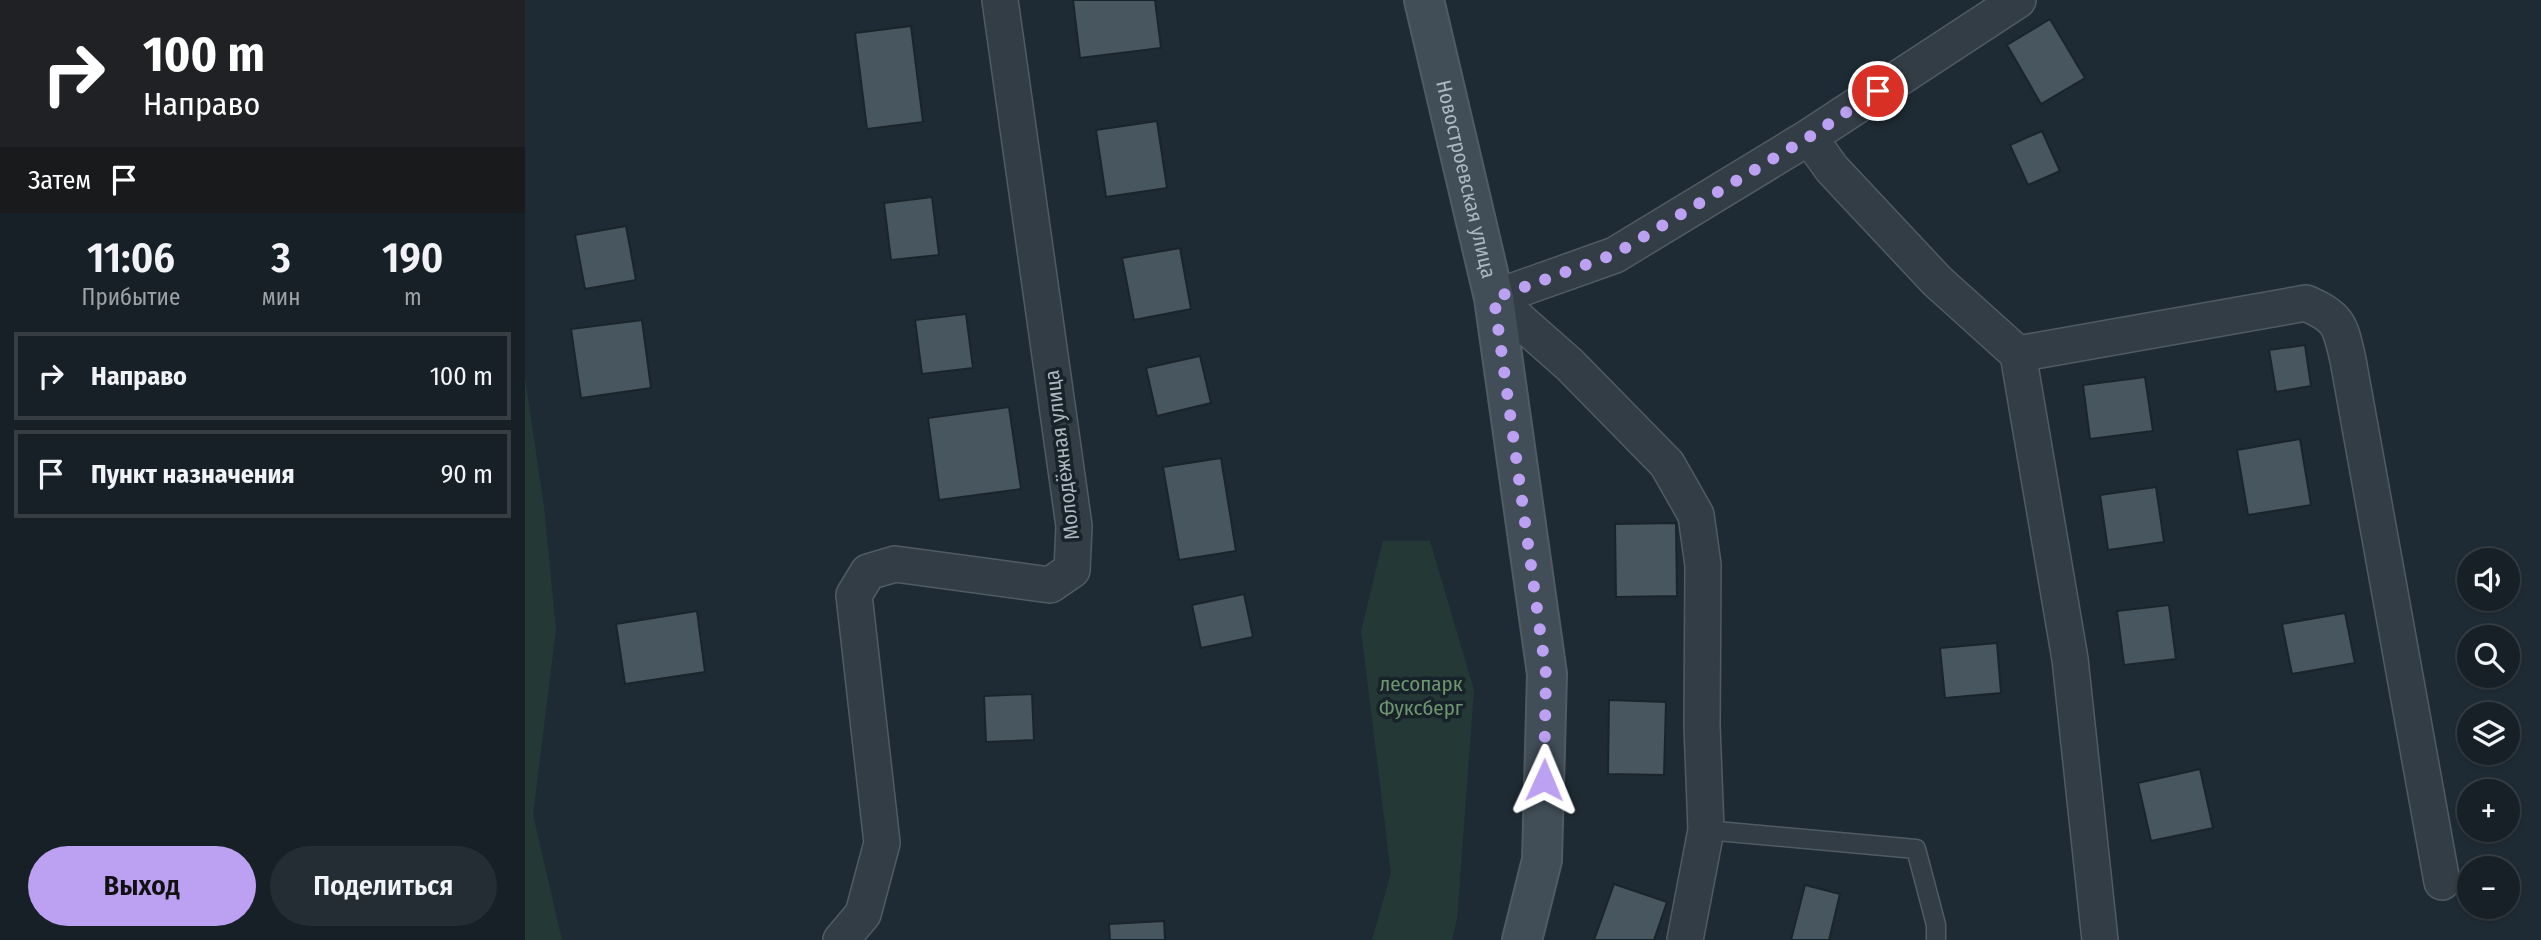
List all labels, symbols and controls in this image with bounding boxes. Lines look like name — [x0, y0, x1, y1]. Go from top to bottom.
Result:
text: 100 m — [143, 25, 265, 84]
icon: right — [28, 28, 119, 119]
pin — [1848, 61, 1908, 121]
icon: arrive — [1859, 72, 1897, 110]
street label: Новостроевская улица — [1430, 77, 1502, 281]
text: Направо — [143, 85, 260, 123]
icon: arrive — [105, 161, 143, 199]
text: Затем — [28, 165, 91, 196]
text: 11:06 — [87, 233, 175, 283]
text: 3 — [271, 233, 291, 283]
text: 190 — [382, 233, 443, 283]
text: Прибытие — [82, 283, 180, 311]
text: мин — [262, 283, 300, 311]
text: m — [404, 283, 422, 311]
icon: right — [32, 357, 70, 395]
text: Направо — [91, 361, 187, 392]
text: 100 m — [430, 361, 493, 392]
street label: Молодёжная улица — [1039, 369, 1085, 541]
icon: arrive — [32, 455, 70, 493]
text: Пункт назначения — [91, 459, 295, 490]
text: 90 m — [441, 459, 493, 490]
map controls — [2457, 548, 2520, 919]
button: sound — [2457, 548, 2520, 611]
button: search — [2457, 625, 2520, 688]
park label: лесопарк Фуксберг — [1379, 671, 1464, 721]
button: layers — [2457, 702, 2520, 765]
position arrow — [1507, 743, 1581, 817]
button: + — [2457, 779, 2520, 842]
button: Выход — [28, 846, 256, 926]
button: Поделиться — [270, 846, 497, 926]
button: − — [2457, 856, 2520, 919]

